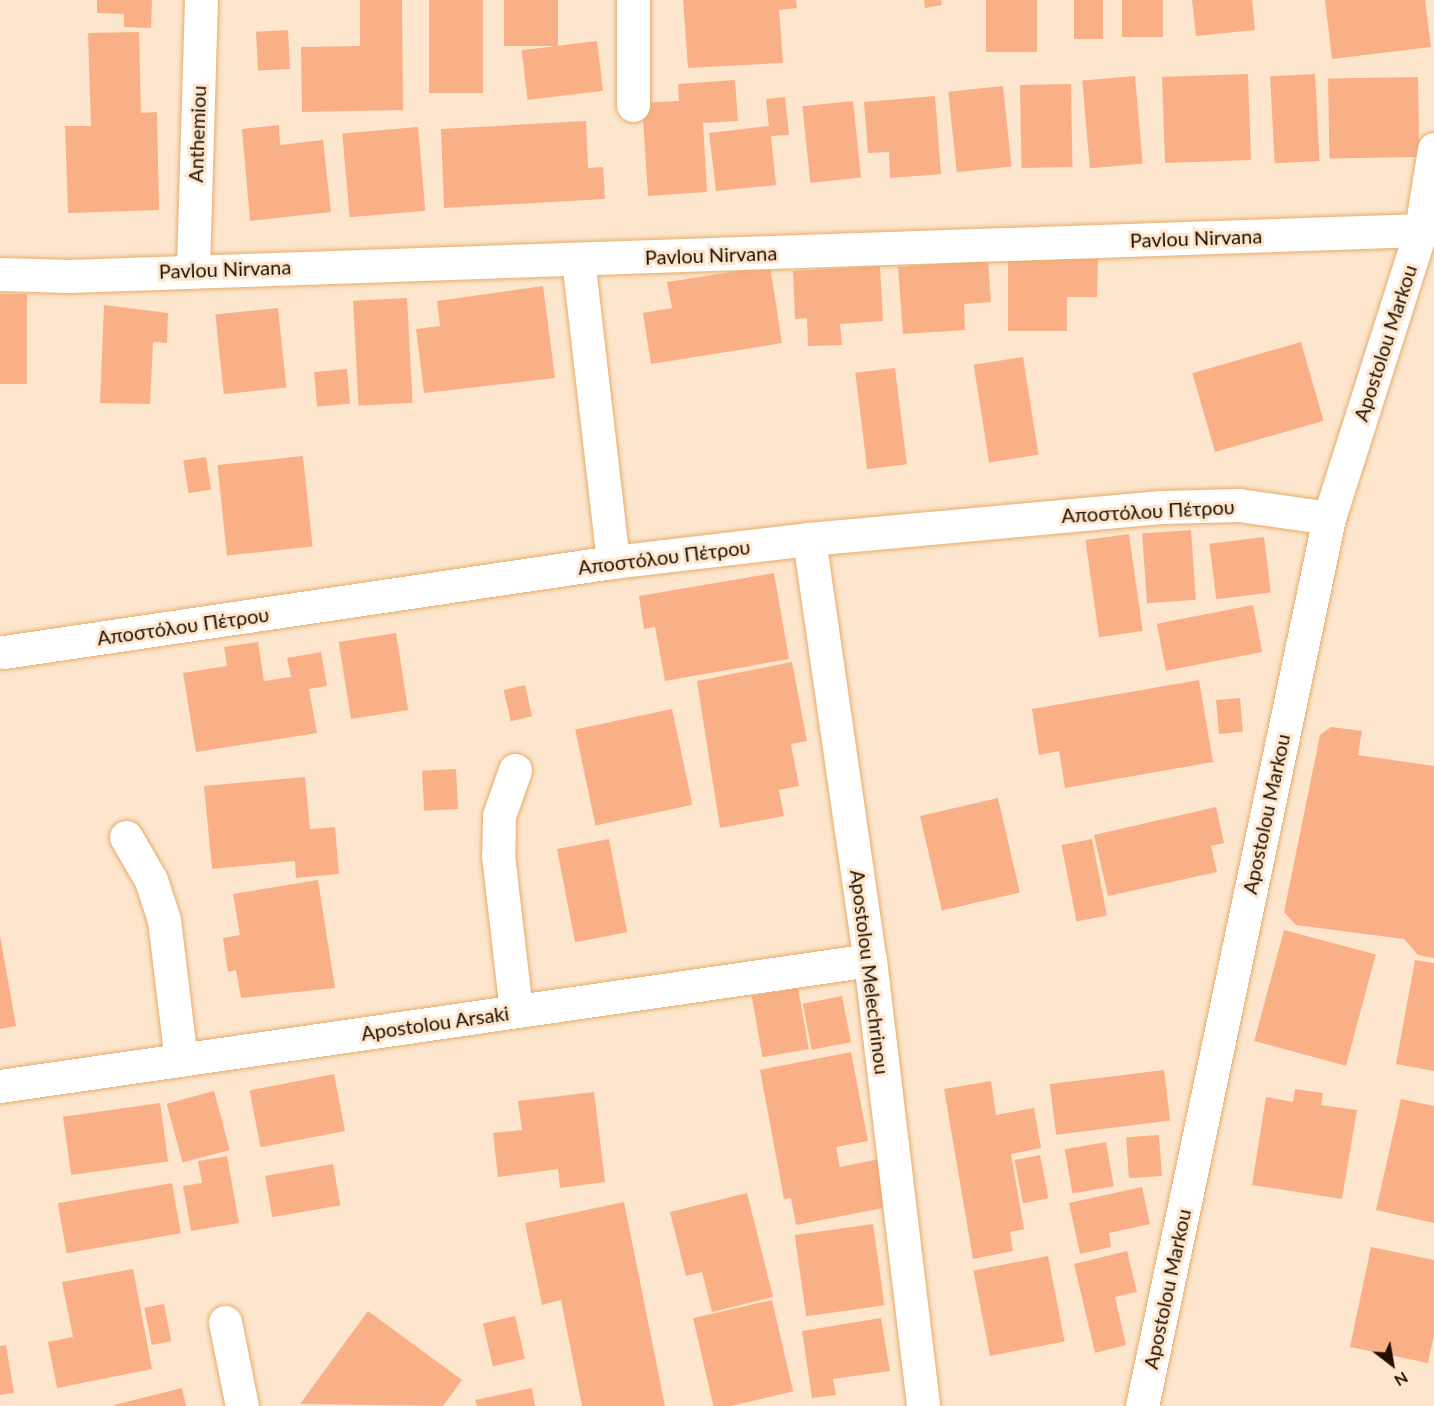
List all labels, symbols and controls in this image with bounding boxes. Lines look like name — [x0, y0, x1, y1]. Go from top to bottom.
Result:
street label: Anthemiou — [183, 85, 211, 183]
street label: Pavlou Nirvana — [1129, 224, 1263, 252]
street label: Pavlou Nirvana — [644, 241, 778, 269]
street label: Pavlou Nirvana — [158, 255, 292, 283]
street label: Apostolou Markou — [1348, 262, 1422, 424]
street label: Αποστόλου Πέτρου — [1061, 494, 1235, 528]
street label: Αποστόλου Πέτρου — [576, 535, 752, 579]
street label: Αποστόλου Πέτρου — [95, 602, 271, 650]
street label: Apostolou Markou — [1237, 732, 1295, 896]
street label: Apostolou Melechrinou — [846, 868, 894, 1076]
street label: Apostolou Arsaki — [359, 1001, 511, 1045]
street label: Apostolou Markou — [1138, 1207, 1196, 1371]
north arrow — [1362, 1334, 1422, 1394]
text: N — [1391, 1369, 1412, 1391]

